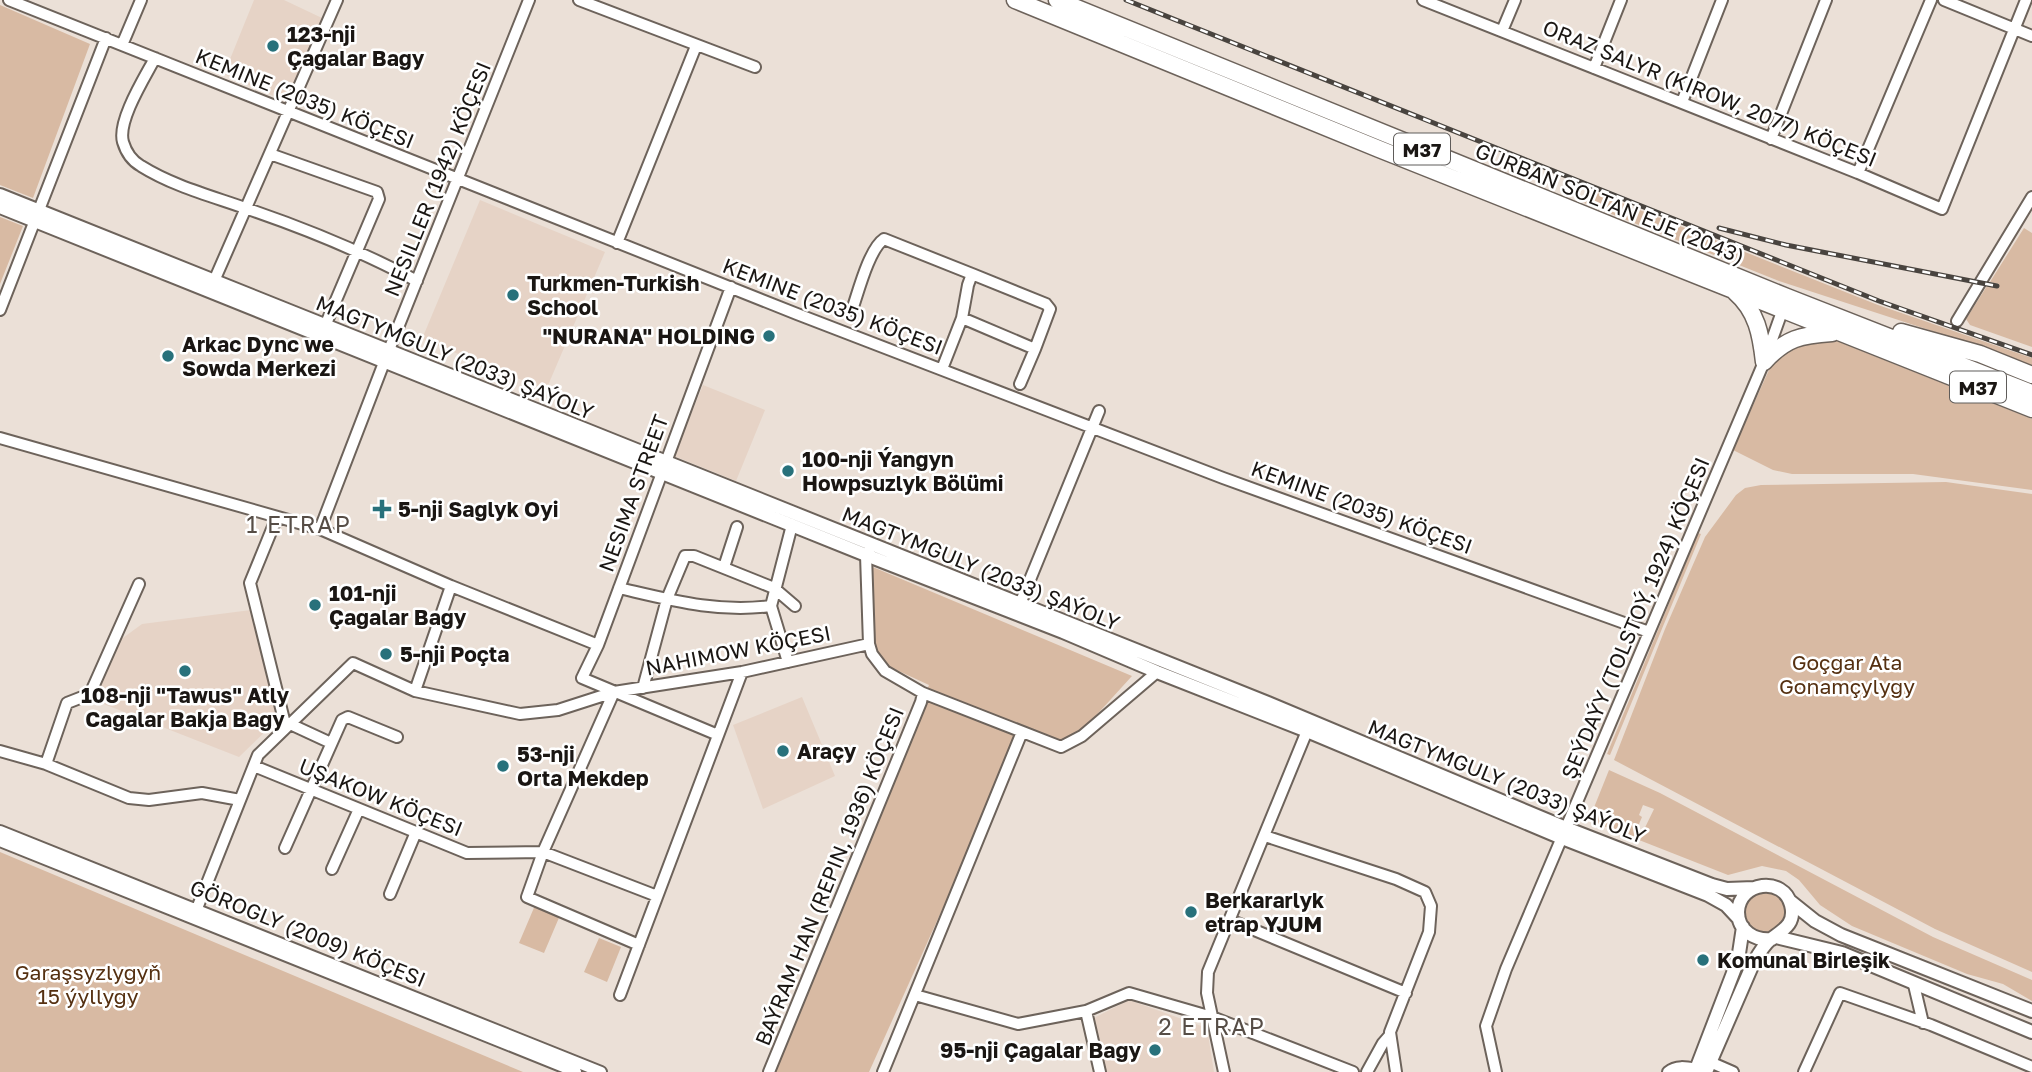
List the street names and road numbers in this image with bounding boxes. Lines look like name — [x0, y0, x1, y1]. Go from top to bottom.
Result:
street label: ORAZ SALYR (KIROW, 2077) KÖÇESI — [1539, 14, 1881, 172]
street label: KEMINE (2035) KÖÇESI — [192, 42, 418, 154]
street label: NESILLER (1942) KÖÇESI — [378, 58, 496, 300]
road number: M37 — [1394, 134, 1450, 164]
street label: GURBAN SOLTAN EJE (2043) — [1472, 137, 1748, 269]
street label: KEMINE (2035) KÖÇESI — [719, 252, 947, 360]
street label: MAGTYMGULY (2033) ŞAÝOLY — [312, 289, 598, 425]
road number: M37 — [1950, 372, 2006, 402]
street label: NESIMA STREET — [592, 411, 674, 575]
street label: ŞEÝDAÝY (TOLSTOÝ, 1924) KÖÇESI — [1555, 453, 1715, 783]
street label: KEMINE (2035) KÖÇESI — [1248, 455, 1476, 559]
street label: MAGTYMGULY (2033) ŞAÝOLY — [838, 500, 1124, 636]
street label: NAHIMOW KÖÇESI — [643, 619, 833, 681]
street label: BAÝRAM HAN (REPIN, 1936) KÖÇESI — [749, 703, 909, 1049]
street label: MAGTYMGULY (2033) ŞAÝOLY — [1364, 713, 1650, 849]
street label: UŞAKOW KÖÇESI — [295, 752, 467, 842]
street label: GÖROGLY (2009) KÖÇESI — [186, 874, 430, 992]

